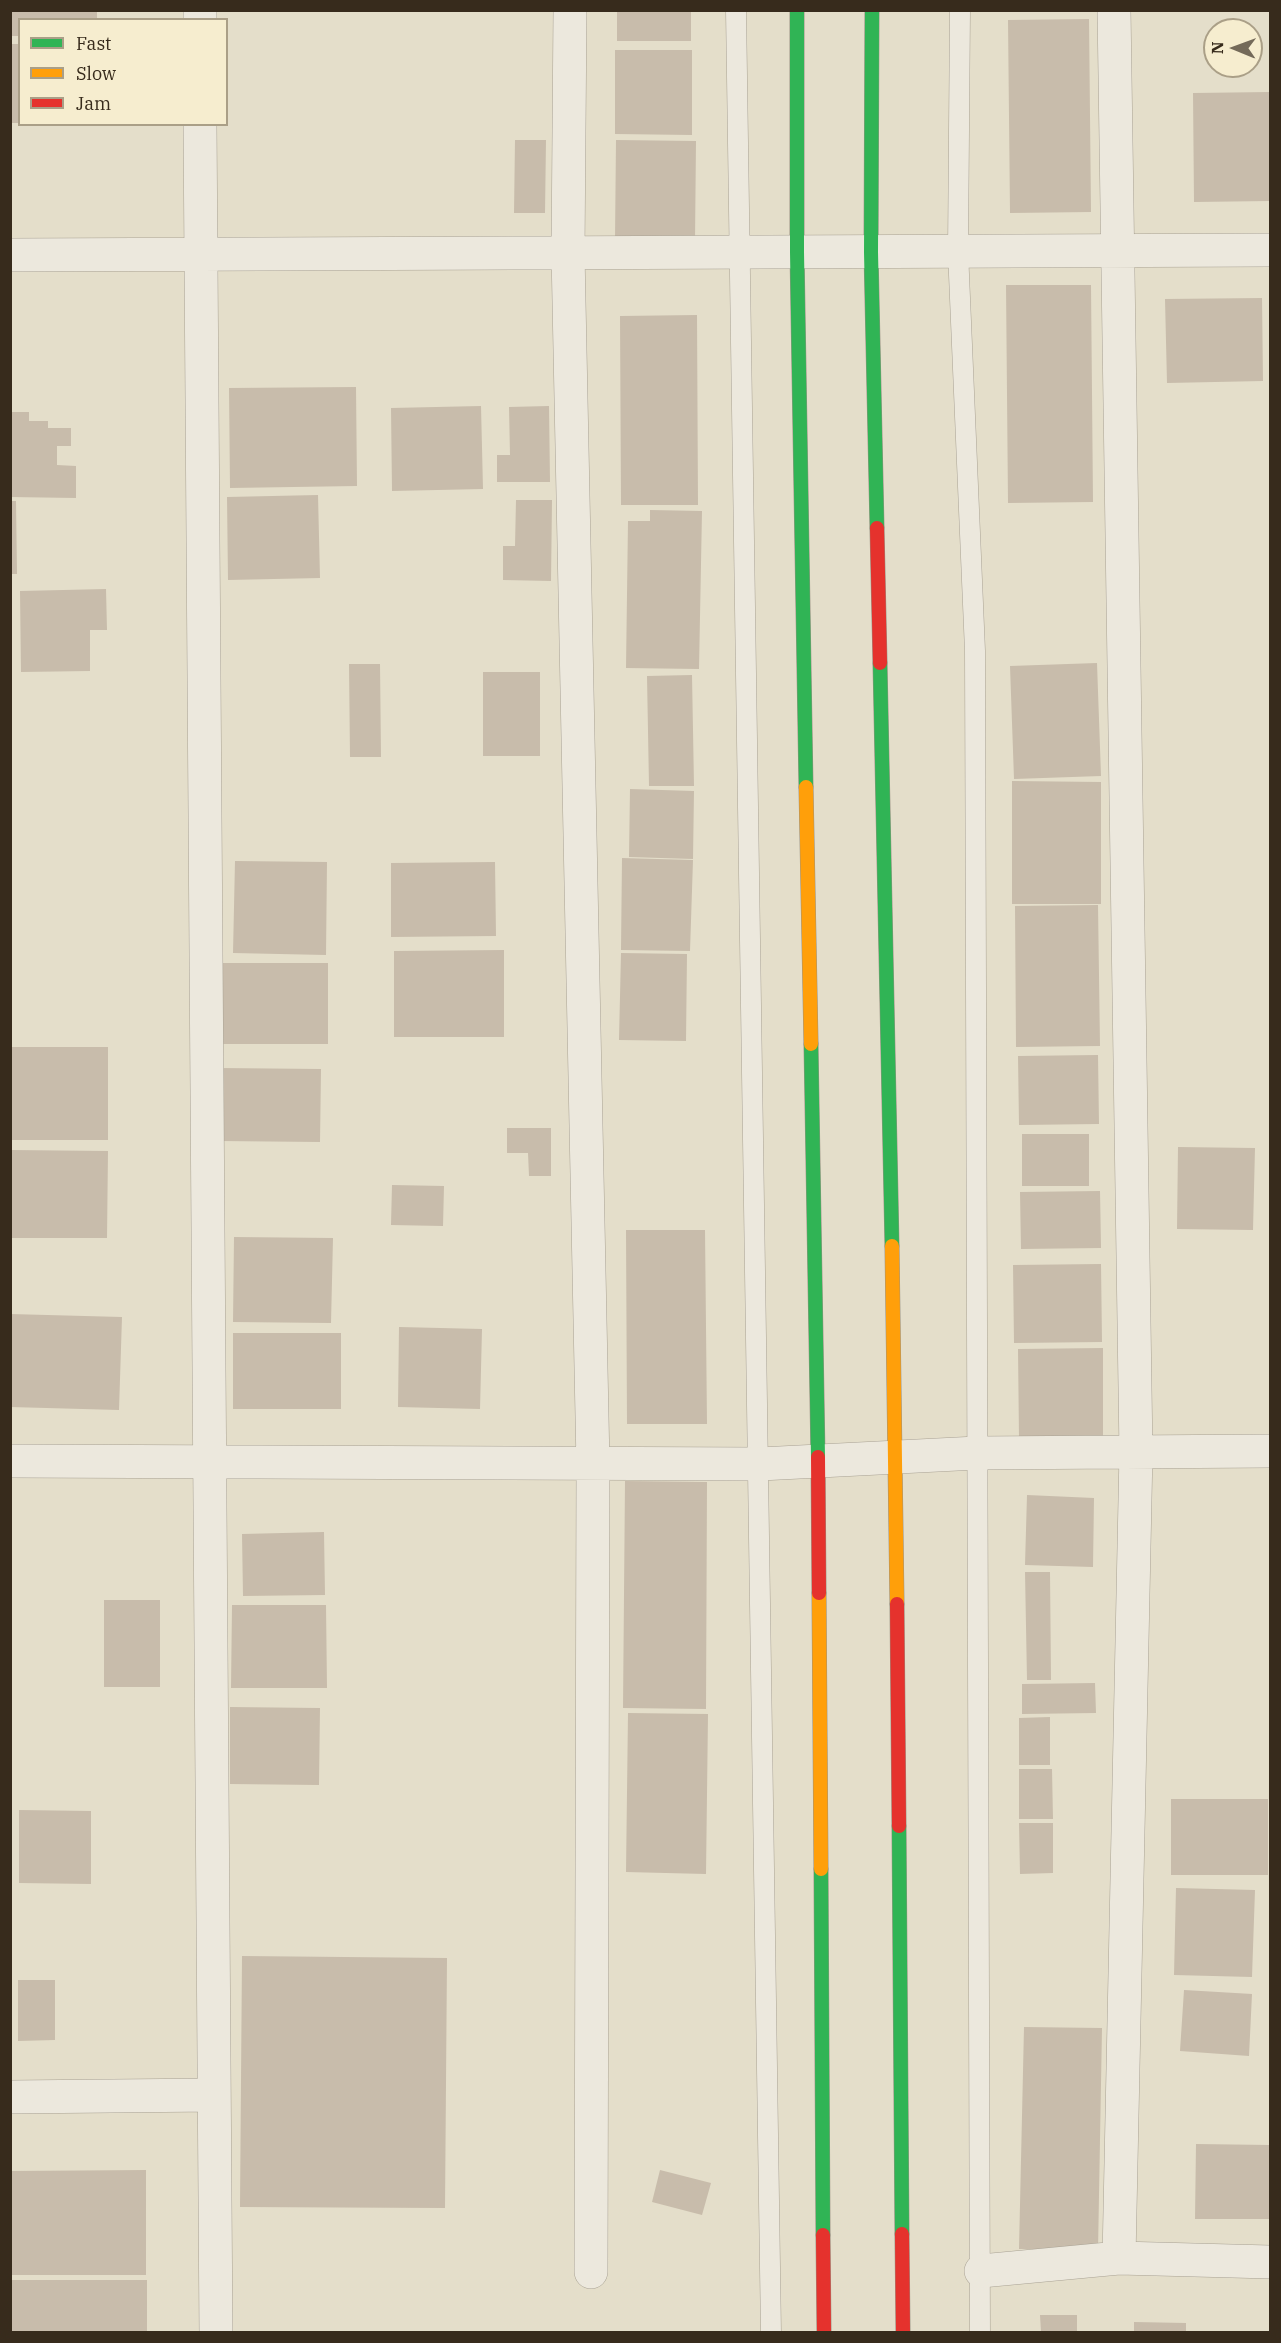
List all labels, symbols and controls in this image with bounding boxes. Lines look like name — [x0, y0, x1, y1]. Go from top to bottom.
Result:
legend — [18, 18, 228, 126]
north arrow — [1203, 18, 1263, 78]
text: Fast — [76, 32, 111, 55]
text: N — [1207, 41, 1227, 54]
text: Slow — [76, 62, 116, 85]
text: Jam — [76, 92, 111, 115]

